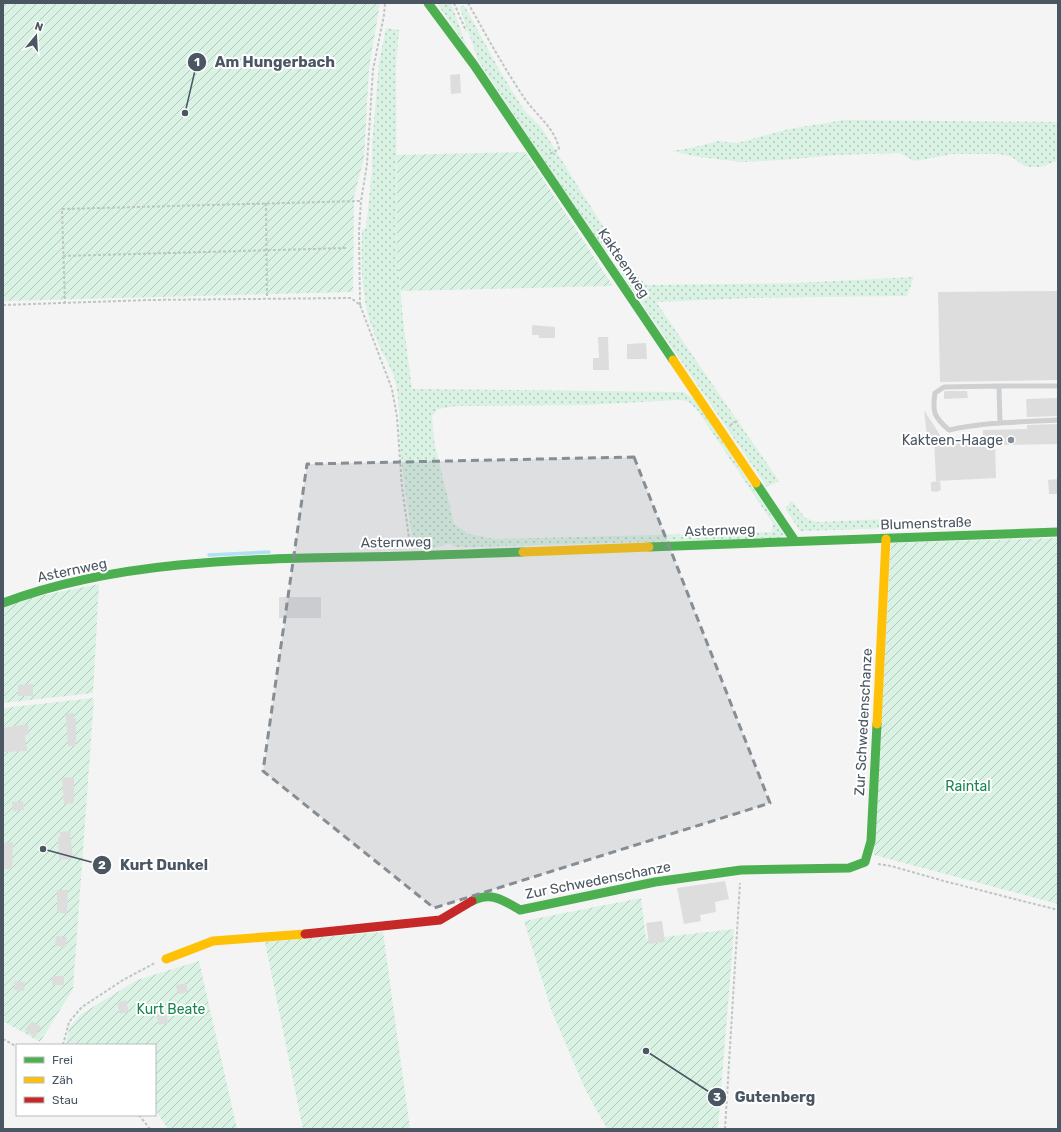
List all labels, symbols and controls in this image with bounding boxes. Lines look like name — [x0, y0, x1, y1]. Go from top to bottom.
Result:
north arrow — [16, 16, 56, 56]
text: N — [33, 20, 45, 34]
callout: Am Hungerbach — [187, 49, 343, 76]
text: Am Hungerbach — [215, 53, 335, 71]
text: 1 — [194, 55, 200, 69]
street label: Kakteenweg — [594, 225, 653, 301]
place label: Kakteen-Haage — [902, 432, 1003, 449]
marker: Kakteen-Haage — [1006, 435, 1016, 445]
street label: Blumenstraße — [880, 513, 972, 534]
street label: Asternweg — [684, 521, 756, 540]
street label: Asternweg — [360, 533, 432, 552]
street label: Asternweg — [36, 555, 108, 586]
street label: Zur Schwedenschanze — [851, 648, 876, 796]
park label: Raintal — [945, 778, 991, 795]
callout: Kurt Dunkel — [92, 851, 216, 878]
text: Kurt Dunkel — [120, 856, 208, 874]
text: 2 — [98, 858, 106, 872]
street label: Zur Schwedenschanze — [524, 858, 672, 903]
park label: Kurt Beate — [137, 1001, 206, 1018]
legend — [16, 1044, 156, 1116]
text: Frei — [52, 1053, 73, 1067]
text: Zäh — [52, 1073, 73, 1087]
callout: Gutenberg — [707, 1083, 823, 1110]
text: Gutenberg — [735, 1088, 815, 1106]
text: 3 — [713, 1090, 721, 1104]
text: Stau — [52, 1093, 78, 1107]

